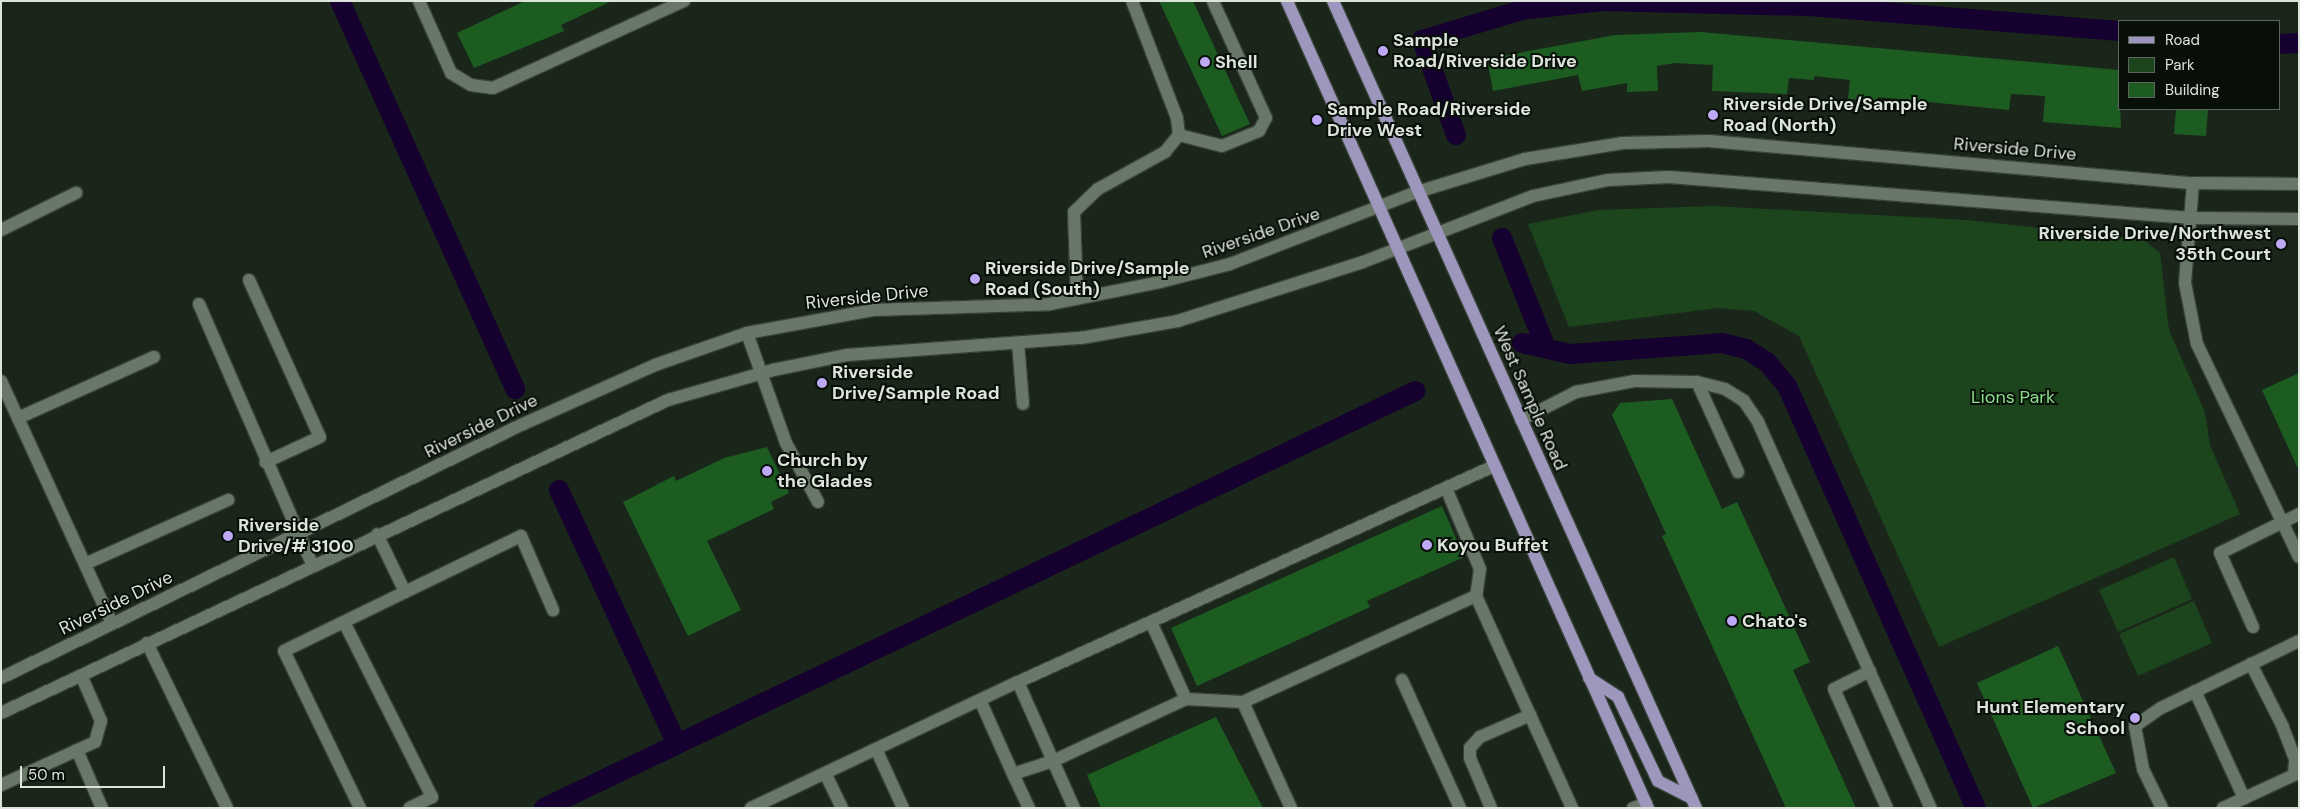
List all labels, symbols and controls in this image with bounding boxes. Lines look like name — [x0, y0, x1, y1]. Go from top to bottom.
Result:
legend — [2118, 20, 2280, 110]
place label: Sample Road/Riverside Drive — [1393, 30, 1577, 72]
text: Road — [2165, 30, 2200, 50]
marker: Sample Road/Riverside Drive — [1377, 45, 1389, 57]
place label: Shell — [1215, 51, 1257, 73]
text: Park — [2165, 55, 2195, 75]
marker: Shell — [1199, 56, 1211, 68]
text: Building — [2165, 80, 2220, 100]
place label: Riverside Drive/Sample Road (North) — [1723, 94, 1928, 136]
place label: Sample Road/Riverside Drive West — [1327, 99, 1531, 142]
marker: Riverside Drive/Sample Road (North) — [1707, 109, 1719, 121]
marker: Sample Road/Riverside Drive West — [1311, 114, 1323, 126]
street label: Riverside Drive — [1953, 133, 2077, 165]
street label: Riverside Drive — [1199, 203, 1323, 263]
place label: Riverside Drive/Northwest 35th Court — [2038, 223, 2271, 266]
marker: Riverside Drive/Northwest 35th Court — [2275, 238, 2287, 250]
place label: Riverside Drive/Sample Road (South) — [985, 258, 1190, 300]
marker: Riverside Drive/Sample Road (South) — [969, 273, 981, 285]
street label: Riverside Drive — [805, 280, 929, 314]
street label: West Sample Road — [1488, 322, 1572, 474]
place label: Riverside Drive/Sample Road — [832, 362, 999, 404]
marker: Riverside Drive/Sample Road — [816, 377, 828, 389]
park label: Lions Park — [1971, 386, 2055, 408]
street label: Riverside Drive — [421, 389, 541, 463]
place label: Church by the Glades — [777, 450, 873, 492]
marker: Church by the Glades — [761, 465, 773, 477]
place label: Riverside Drive/# 3100 — [238, 515, 354, 558]
marker: Riverside Drive/# 3100 — [222, 530, 234, 542]
place label: Koyou Buffet — [1437, 534, 1549, 556]
marker: Koyou Buffet — [1421, 539, 1433, 551]
street label: Riverside Drive — [56, 566, 176, 640]
place label: Chato's — [1742, 610, 1808, 632]
marker: Chato's — [1726, 615, 1738, 627]
place label: Hunt Elementary School — [1976, 697, 2125, 740]
marker: Hunt Elementary School — [2129, 712, 2141, 724]
scale bar — [22, 756, 168, 788]
text: 50 m — [28, 765, 65, 785]

